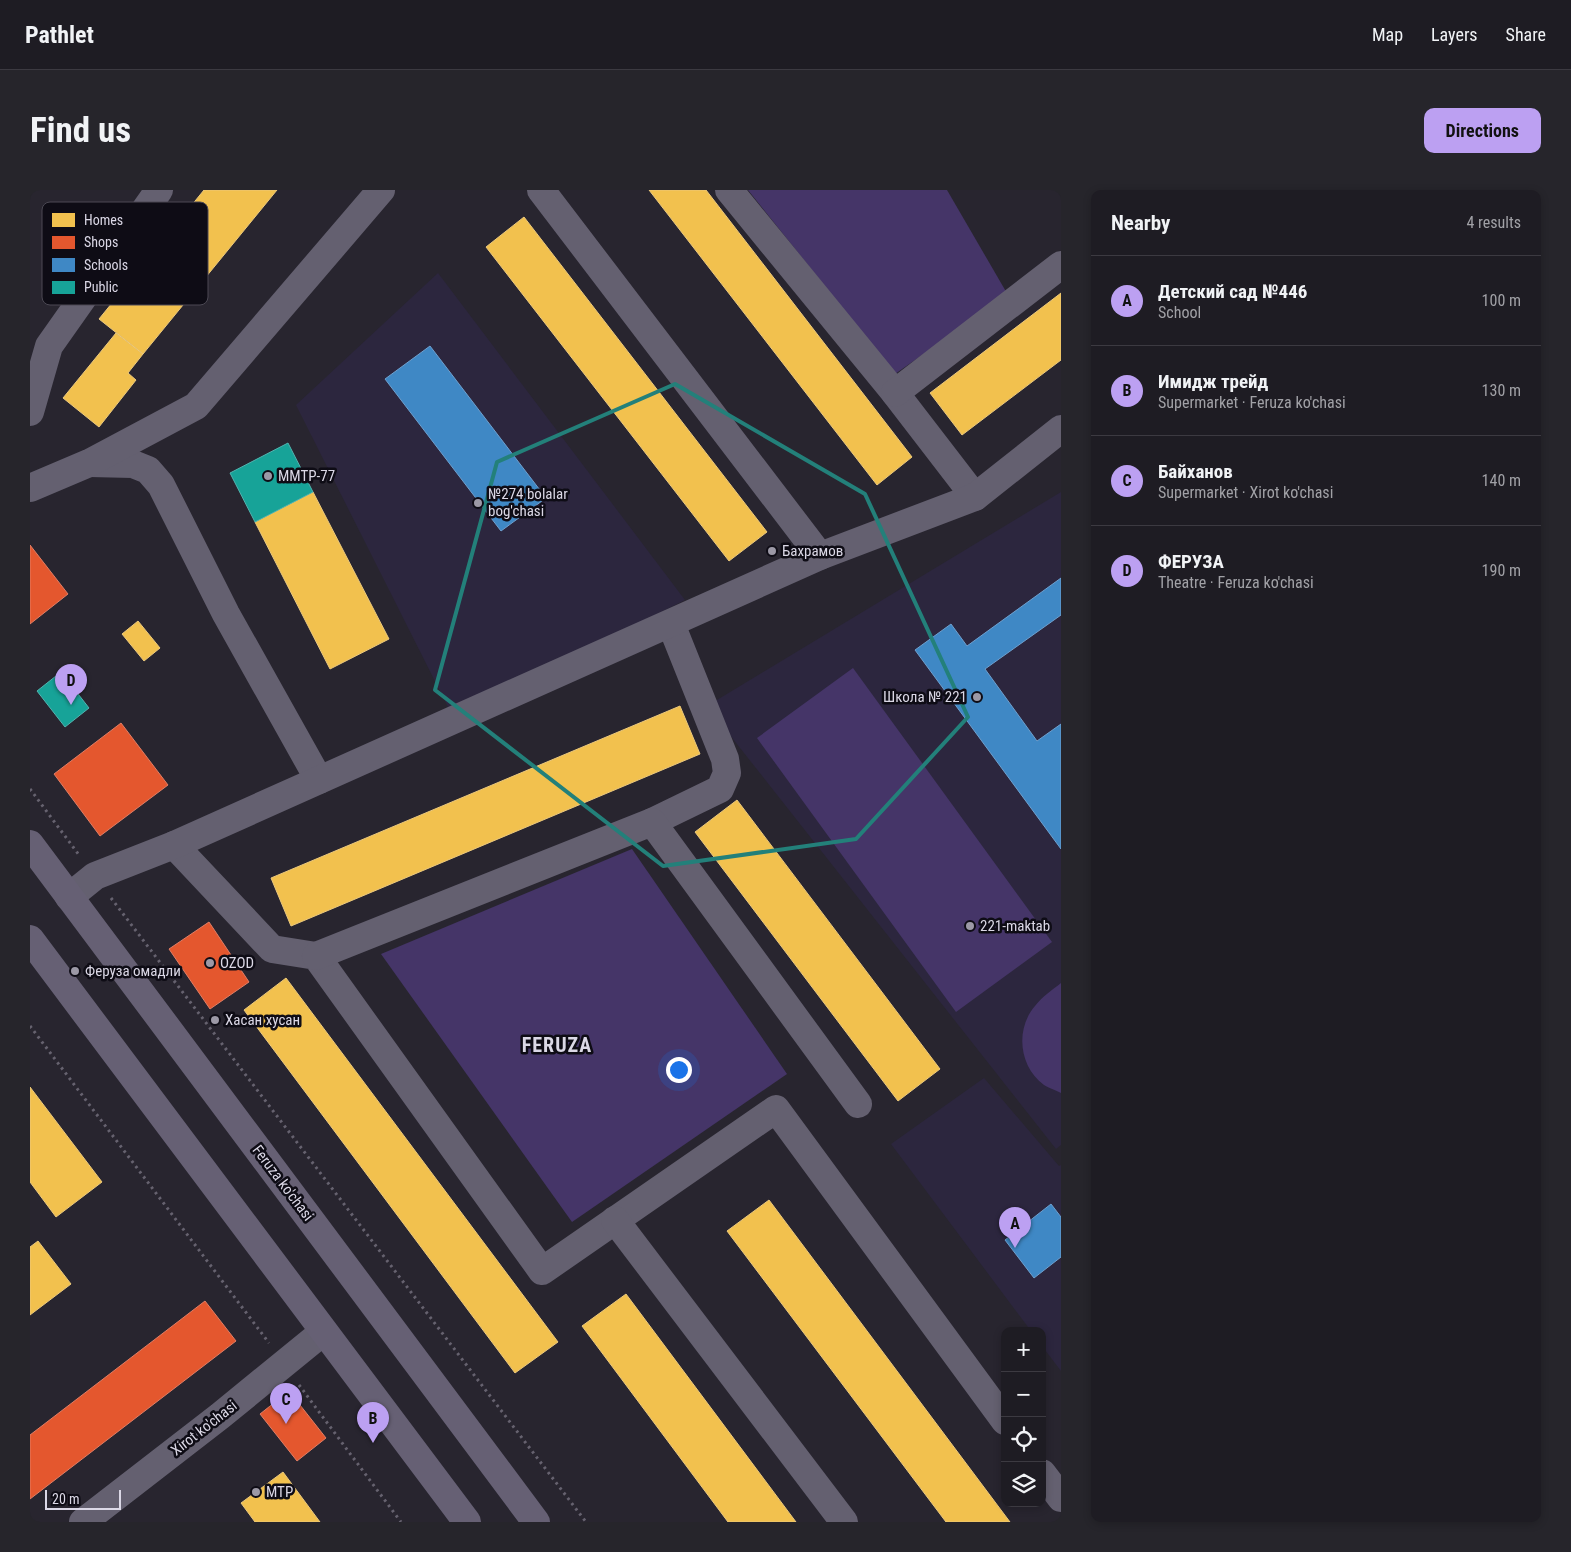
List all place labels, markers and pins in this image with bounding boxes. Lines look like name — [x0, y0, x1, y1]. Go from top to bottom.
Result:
place label: MMTP-77 — [278, 467, 335, 485]
marker: MMTP-77 — [262, 470, 274, 482]
place label: №274 bolalar bog'chasi — [488, 485, 568, 520]
marker: №274 bolalar bog'chasi — [472, 497, 484, 509]
place label: Бахрамов — [782, 542, 843, 560]
marker: Бахрамов — [766, 545, 778, 557]
pin: D — [55, 664, 87, 705]
place label: Школа № 221 — [883, 688, 967, 706]
marker: Школа № 221 — [971, 691, 983, 703]
place label: 221-maktab — [980, 917, 1050, 935]
marker: 221-maktab — [964, 920, 976, 932]
place label: OZOD — [220, 954, 254, 972]
marker: OZOD — [204, 957, 216, 969]
place label: Феруза омадли — [85, 962, 181, 980]
marker: Феруза омадли — [69, 965, 81, 977]
place label: Хасан хусан — [225, 1011, 300, 1029]
marker: Хасан хусан — [209, 1014, 221, 1026]
pin: A — [999, 1207, 1031, 1248]
pin: C — [270, 1383, 302, 1424]
pin: B — [357, 1402, 389, 1443]
place label: MTP — [266, 1483, 293, 1501]
marker: MTP — [250, 1486, 262, 1498]

